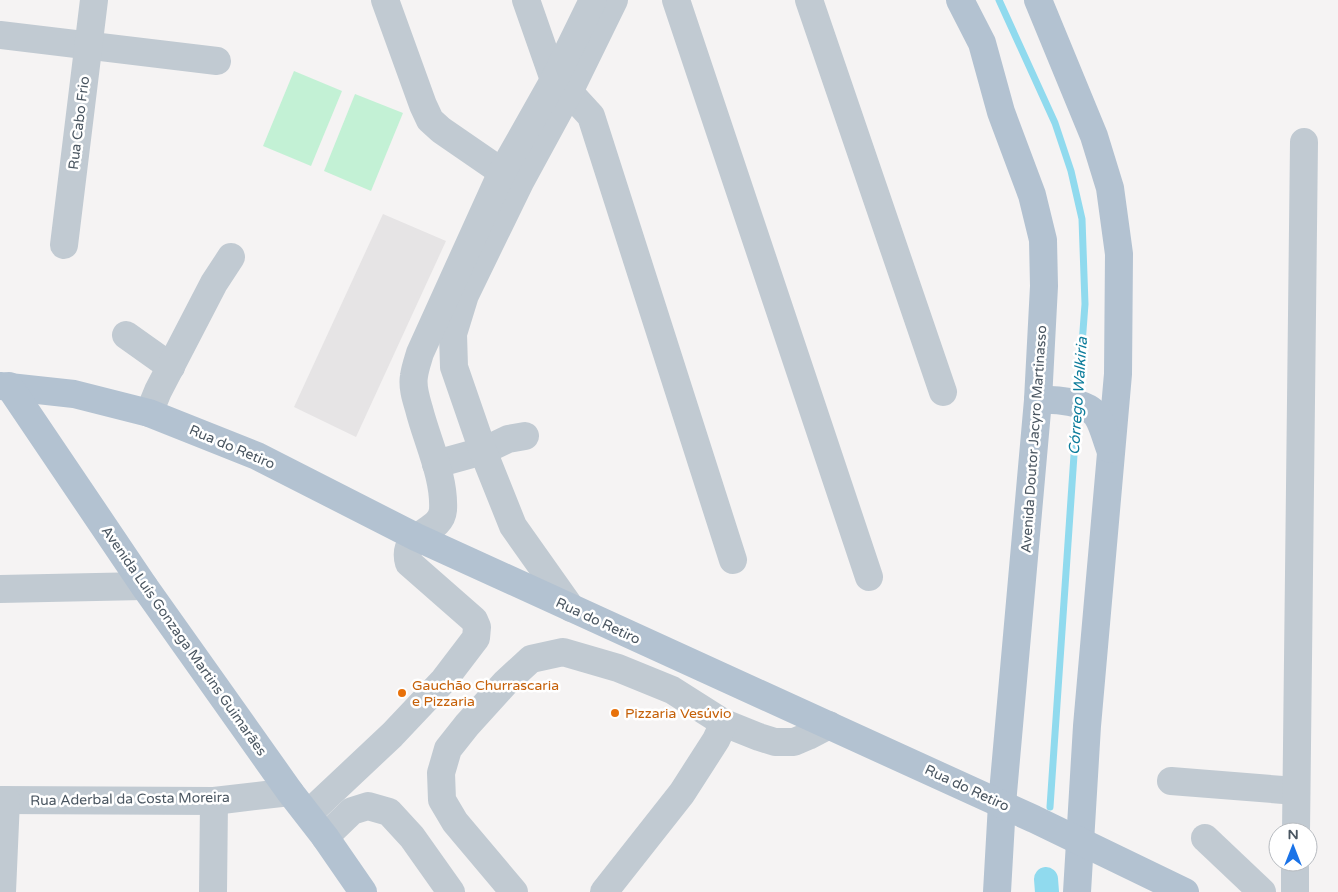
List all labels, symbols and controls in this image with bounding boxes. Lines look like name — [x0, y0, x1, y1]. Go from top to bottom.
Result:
street label: Rua Cabo Frio — [65, 75, 93, 171]
street label: Avenida Doutor Jacyro Martinasso — [1018, 325, 1050, 553]
water label: Córrego Walkiria — [1065, 336, 1091, 456]
street label: Rua do Retiro — [187, 421, 277, 473]
street label: Avenida Luís Gonzaga Martins Guimarães — [98, 523, 270, 759]
street label: Rua do Retiro — [553, 594, 643, 648]
place label: Gauchão Churrascaria e Pizzaria — [412, 677, 559, 710]
marker: Gauchão Churrascaria e Pizzaria — [396, 687, 408, 699]
place label: Pizzaria Vesúvio — [625, 705, 731, 722]
marker: Pizzaria Vesúvio — [609, 707, 621, 719]
street label: Rua do Retiro — [922, 761, 1012, 815]
street label: Rua Aderbal da Costa Moreira — [30, 789, 230, 809]
north arrow — [1268, 822, 1318, 872]
text: N — [1287, 826, 1299, 843]

